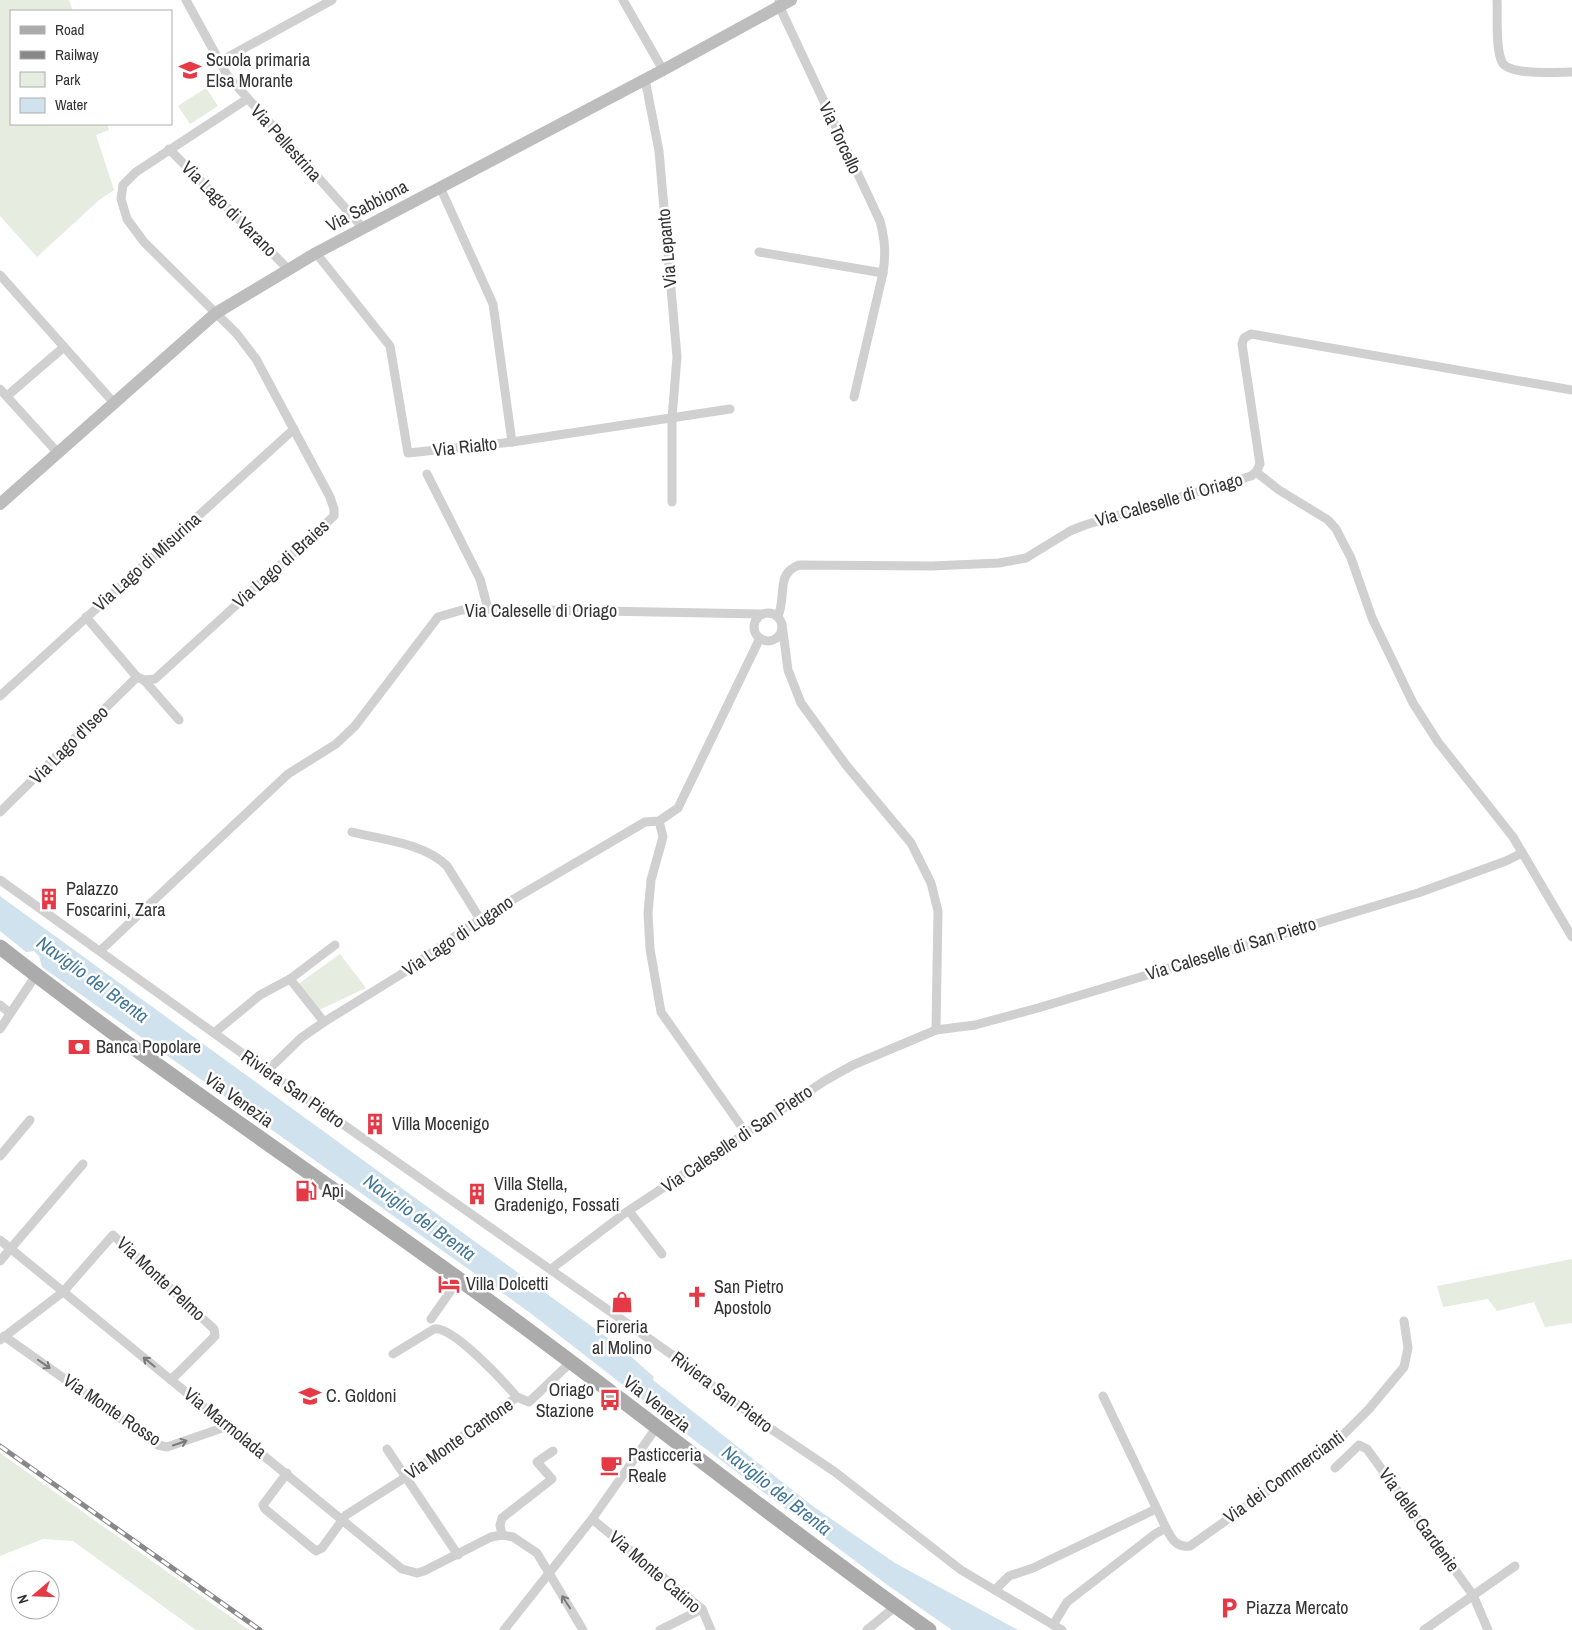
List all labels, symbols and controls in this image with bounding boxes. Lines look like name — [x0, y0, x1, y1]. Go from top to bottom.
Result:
legend — [10, 10, 172, 125]
text: Road — [55, 19, 84, 40]
text: Railway — [55, 44, 100, 65]
place label: Scuola primaria Elsa Morante — [206, 47, 310, 93]
school or university icon: Scuola primaria Elsa Morante — [177, 57, 203, 83]
text: Park — [55, 69, 81, 90]
text: Water — [55, 94, 87, 115]
street label: Via Torcello — [813, 98, 868, 178]
street label: Via Pellestrina — [245, 99, 328, 187]
street label: Via Lago di Varano — [176, 155, 283, 262]
street label: Via Sabbiona — [322, 174, 412, 238]
street label: Via Lepanto — [651, 207, 682, 289]
street label: Via Rialto — [432, 431, 498, 462]
street label: Via Caleselle di Oriago — [1092, 467, 1246, 533]
street label: Via Lago di Misurina — [87, 507, 206, 617]
street label: Via Lago di Braies — [227, 514, 334, 614]
street label: Via Caleselle di Oriago — [465, 598, 617, 623]
street label: Via Lago d'Iseo — [24, 700, 114, 790]
place label: Palazzo Foscarini, Zara — [66, 876, 165, 922]
building icon: Palazzo Foscarini, Zara — [36, 886, 62, 912]
street label: Via Lago di Lugano — [397, 889, 518, 982]
street label: Via Caleselle di San Pietro — [1143, 911, 1319, 986]
water label: Naviglio del Brenta — [32, 930, 155, 1029]
bank icon: Banca Popolare — [66, 1034, 92, 1060]
place label: Banca Popolare — [96, 1034, 201, 1059]
street label: Riviera San Pietro — [236, 1044, 350, 1134]
street label: Via Venezia — [200, 1066, 279, 1133]
street label: Via Caleselle di San Pietro — [656, 1079, 817, 1198]
building icon: Villa Mocenigo — [362, 1111, 388, 1137]
place label: Villa Mocenigo — [392, 1111, 489, 1136]
water label: Naviglio del Brenta — [359, 1168, 482, 1267]
place label: Villa Stella, Gradenigo, Fossati — [494, 1171, 620, 1217]
fuel station icon: Api — [293, 1178, 319, 1204]
place label: Api — [321, 1178, 344, 1203]
building icon: Villa Stella, Gradenigo, Fossati — [464, 1181, 490, 1207]
street label: Via Monte Pelmo — [112, 1231, 211, 1326]
hotel icon: Villa Dolcetti — [436, 1271, 462, 1297]
place label: Villa Dolcetti — [466, 1271, 549, 1296]
place label: San Pietro Apostolo — [713, 1274, 784, 1320]
church icon: San Pietro Apostolo — [684, 1284, 710, 1310]
shop icon: Fioreria al Molino — [609, 1289, 635, 1315]
place label: Fioreria al Molino — [592, 1314, 652, 1360]
street label: Riviera San Pietro — [666, 1345, 778, 1438]
one-way arrow — [143, 1357, 156, 1368]
one-way arrow — [37, 1359, 51, 1369]
street label: Via Monte Rosso — [58, 1368, 166, 1452]
street label: Via Venezia — [618, 1369, 696, 1438]
place label: Oriago Stazione — [536, 1377, 594, 1423]
street label: Via Marmolada — [179, 1381, 272, 1464]
school or university icon: C. Goldoni — [297, 1383, 323, 1409]
place label: C. Goldoni — [326, 1383, 397, 1408]
bus stop icon: Oriago Stazione — [597, 1387, 623, 1413]
street label: Via Monte Cantone — [400, 1392, 518, 1485]
street label: Via dei Commercianti — [1218, 1424, 1349, 1529]
one-way arrow — [171, 1438, 187, 1447]
water label: Naviglio del Brenta — [717, 1439, 837, 1541]
place label: Pasticceria Reale — [628, 1442, 702, 1488]
cafe icon: Pasticceria Reale — [598, 1452, 624, 1478]
street label: Via delle Gardenie — [1373, 1463, 1466, 1577]
street label: Via Monte Catino — [604, 1525, 707, 1619]
north arrow — [10, 1570, 60, 1620]
text: N — [13, 1592, 33, 1606]
parking icon: Piazza Mercato — [1216, 1595, 1242, 1621]
place label: Piazza Mercato — [1246, 1595, 1349, 1620]
one-way arrow — [560, 1596, 570, 1610]

